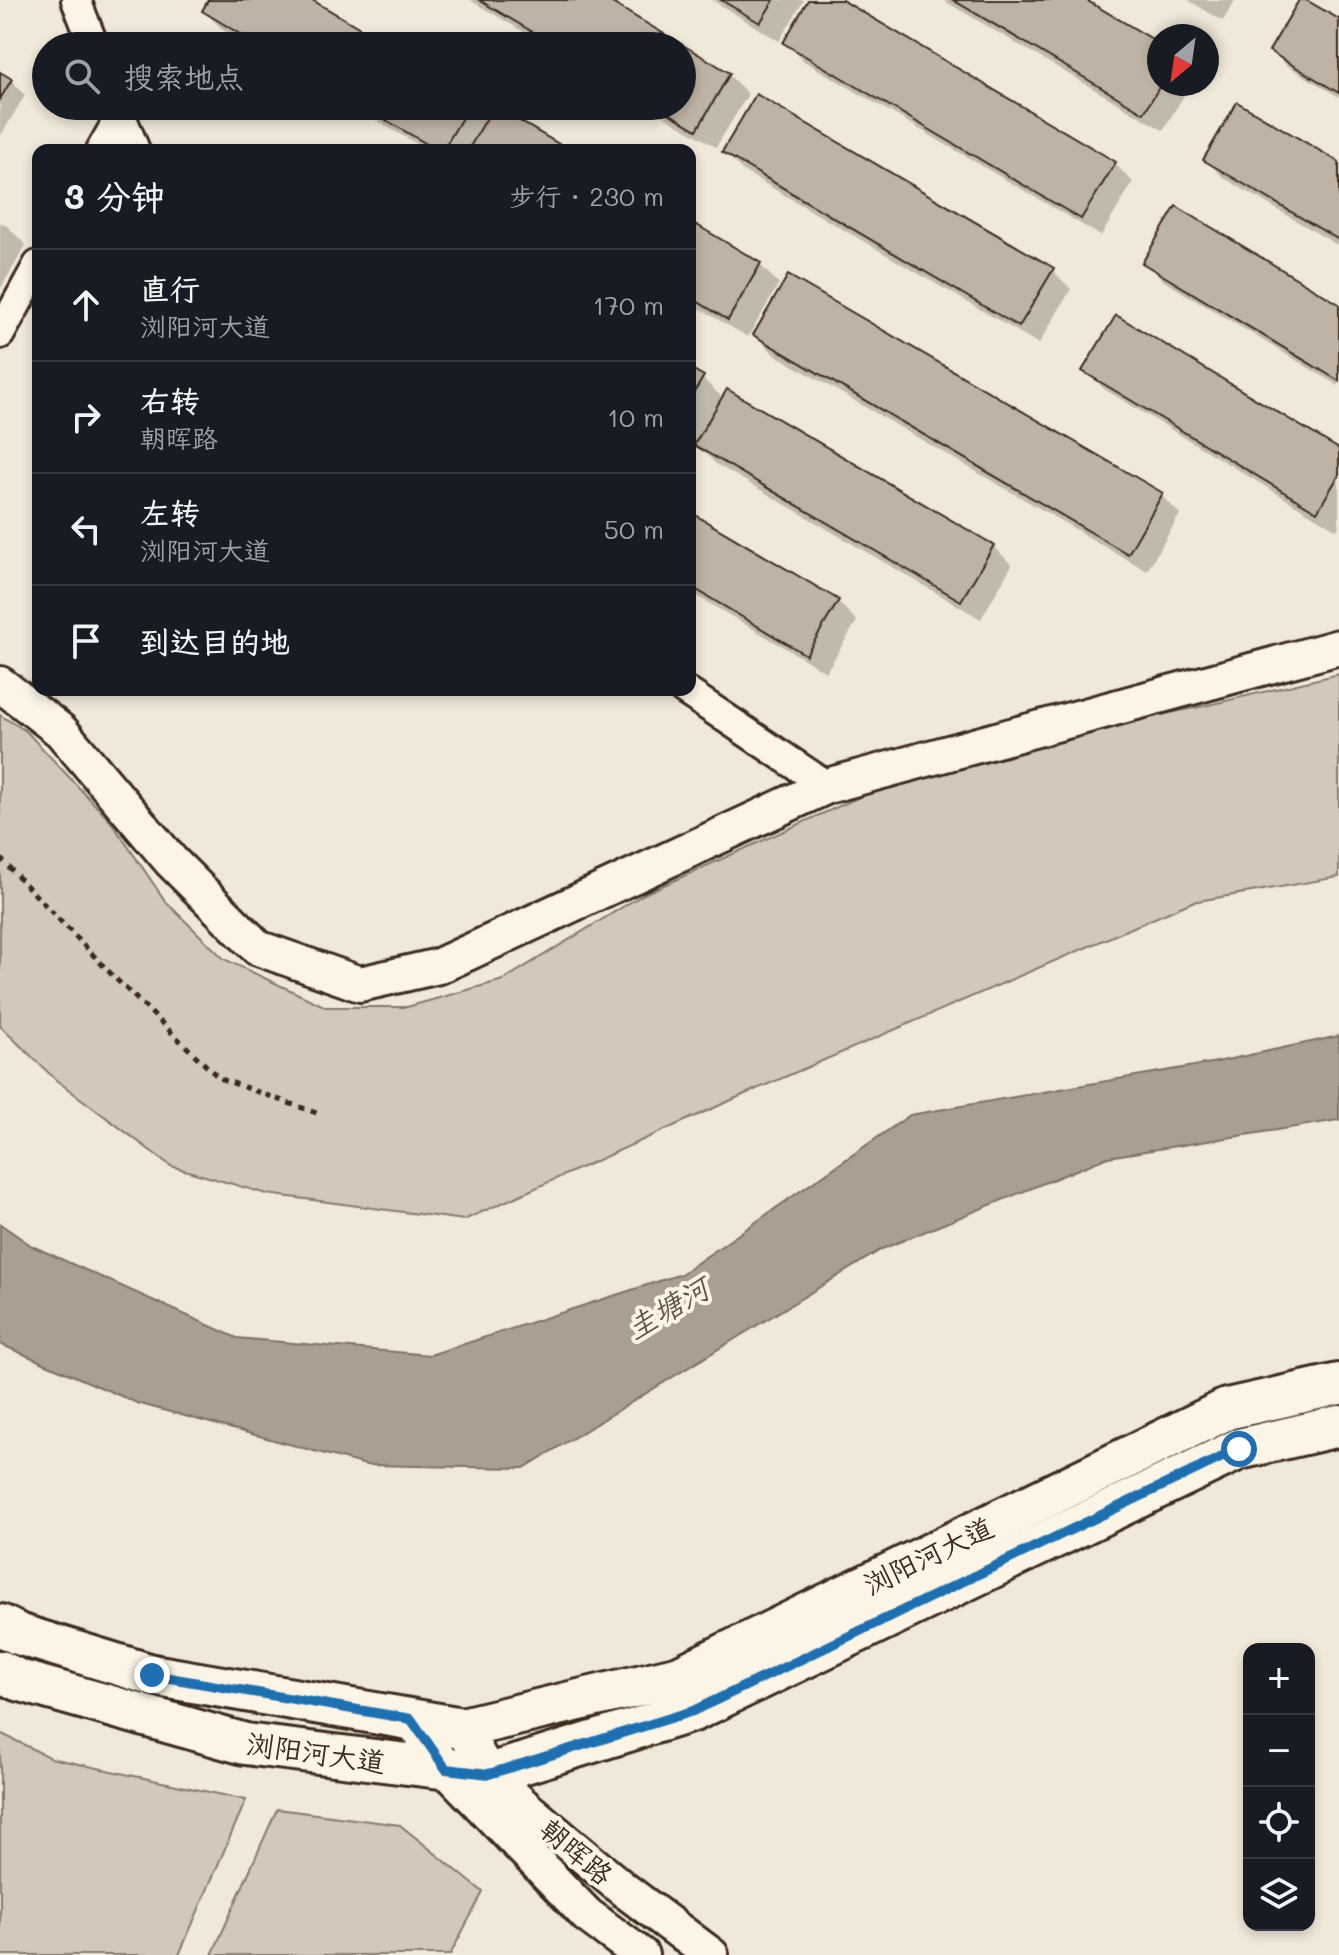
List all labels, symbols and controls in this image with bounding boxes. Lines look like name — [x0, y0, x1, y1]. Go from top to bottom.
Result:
north arrow — [1147, 24, 1219, 96]
search box — [32, 32, 696, 120]
icon: search — [60, 54, 104, 98]
text: 搜索地点 — [124, 56, 244, 96]
text: 3 分钟 — [64, 173, 165, 218]
text: 步行 · 230 m — [509, 179, 664, 213]
text: 直行 — [140, 268, 200, 308]
icon: ahead — [64, 283, 108, 327]
text: 170 m — [593, 288, 664, 322]
text: 浏阳河大道 — [140, 309, 270, 343]
text: 右转 — [140, 380, 200, 420]
icon: right — [64, 395, 108, 439]
text: 10 m — [607, 400, 664, 434]
text: 朝晖路 — [140, 421, 218, 455]
text: 左转 — [140, 492, 200, 532]
icon: left — [64, 507, 108, 551]
text: 50 m — [604, 512, 664, 546]
text: 浏阳河大道 — [140, 533, 270, 567]
icon: arrive — [64, 619, 108, 663]
text: 到达目的地 — [140, 621, 290, 661]
water label: 圭塘河 — [618, 1265, 720, 1347]
route start — [1221, 1431, 1257, 1467]
street label: 浏阳河大道 — [857, 1508, 999, 1602]
map controls — [1243, 1643, 1315, 1931]
button: + — [1243, 1643, 1315, 1715]
route end — [134, 1657, 170, 1693]
button: − — [1243, 1715, 1315, 1787]
street label: 浏阳河大道 — [244, 1724, 388, 1780]
button: locate — [1243, 1787, 1315, 1859]
street label: 朝晖路 — [533, 1810, 621, 1892]
button: layers — [1243, 1859, 1315, 1931]

